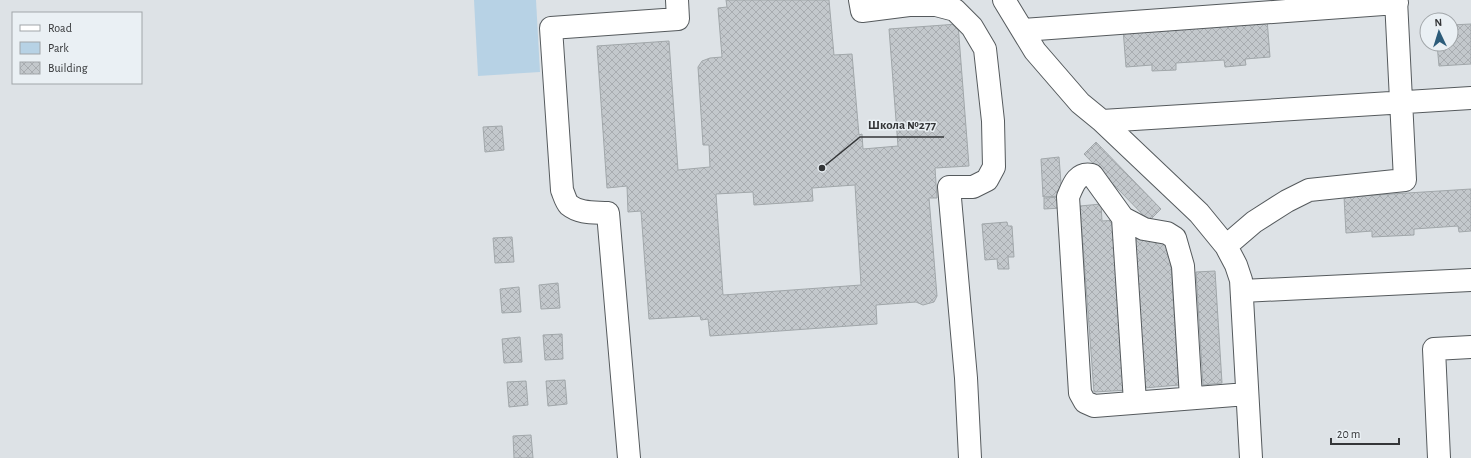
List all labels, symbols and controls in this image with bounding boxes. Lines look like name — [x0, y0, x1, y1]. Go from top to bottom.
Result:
legend — [12, 12, 142, 84]
north arrow — [1419, 12, 1459, 52]
text: N — [1434, 17, 1443, 28]
text: Road — [48, 22, 72, 34]
text: Park — [48, 42, 69, 54]
text: Building — [48, 62, 88, 74]
callout: Школа №277 — [860, 112, 944, 137]
text: Школа №277 — [868, 119, 937, 132]
scale bar — [1331, 420, 1399, 446]
text: 20 m — [1337, 428, 1360, 440]

